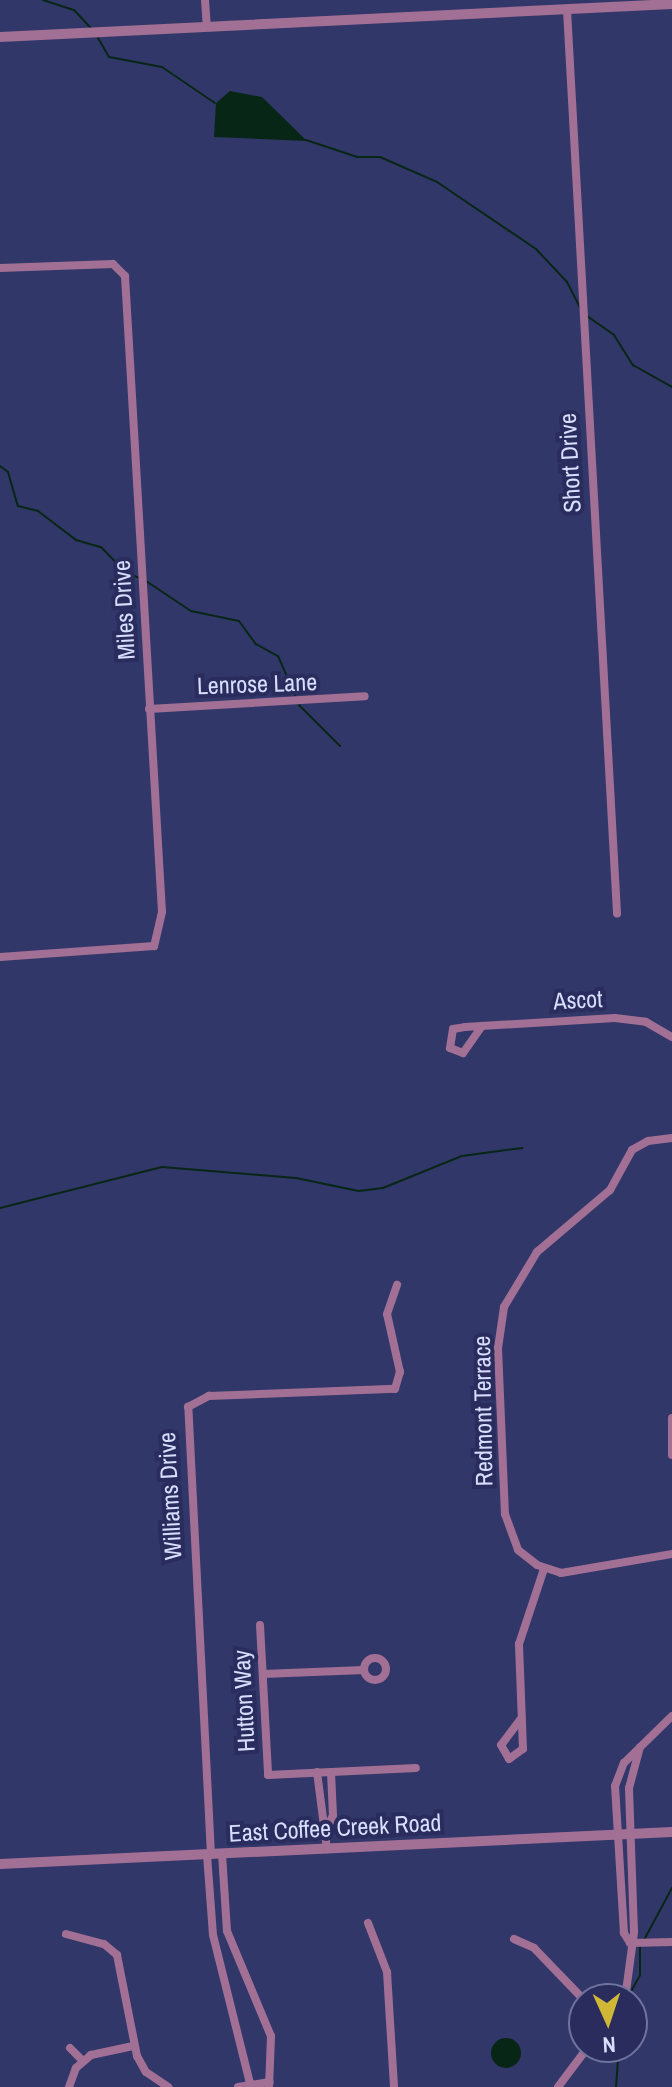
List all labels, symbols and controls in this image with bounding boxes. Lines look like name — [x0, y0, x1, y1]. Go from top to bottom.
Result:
street label: Short Drive — [553, 413, 587, 513]
street label: Miles Drive — [107, 560, 141, 660]
street label: Lenrose Lane — [196, 668, 318, 700]
street label: Ascot — [553, 984, 603, 1016]
street label: Redmont Terrace — [467, 1335, 499, 1487]
street label: Williams Drive — [152, 1431, 188, 1561]
street label: Hutton Way — [227, 1649, 261, 1753]
street label: East Coffee Creek Road — [228, 1808, 442, 1848]
north arrow — [568, 1983, 648, 2063]
text: N — [602, 2030, 616, 2060]

